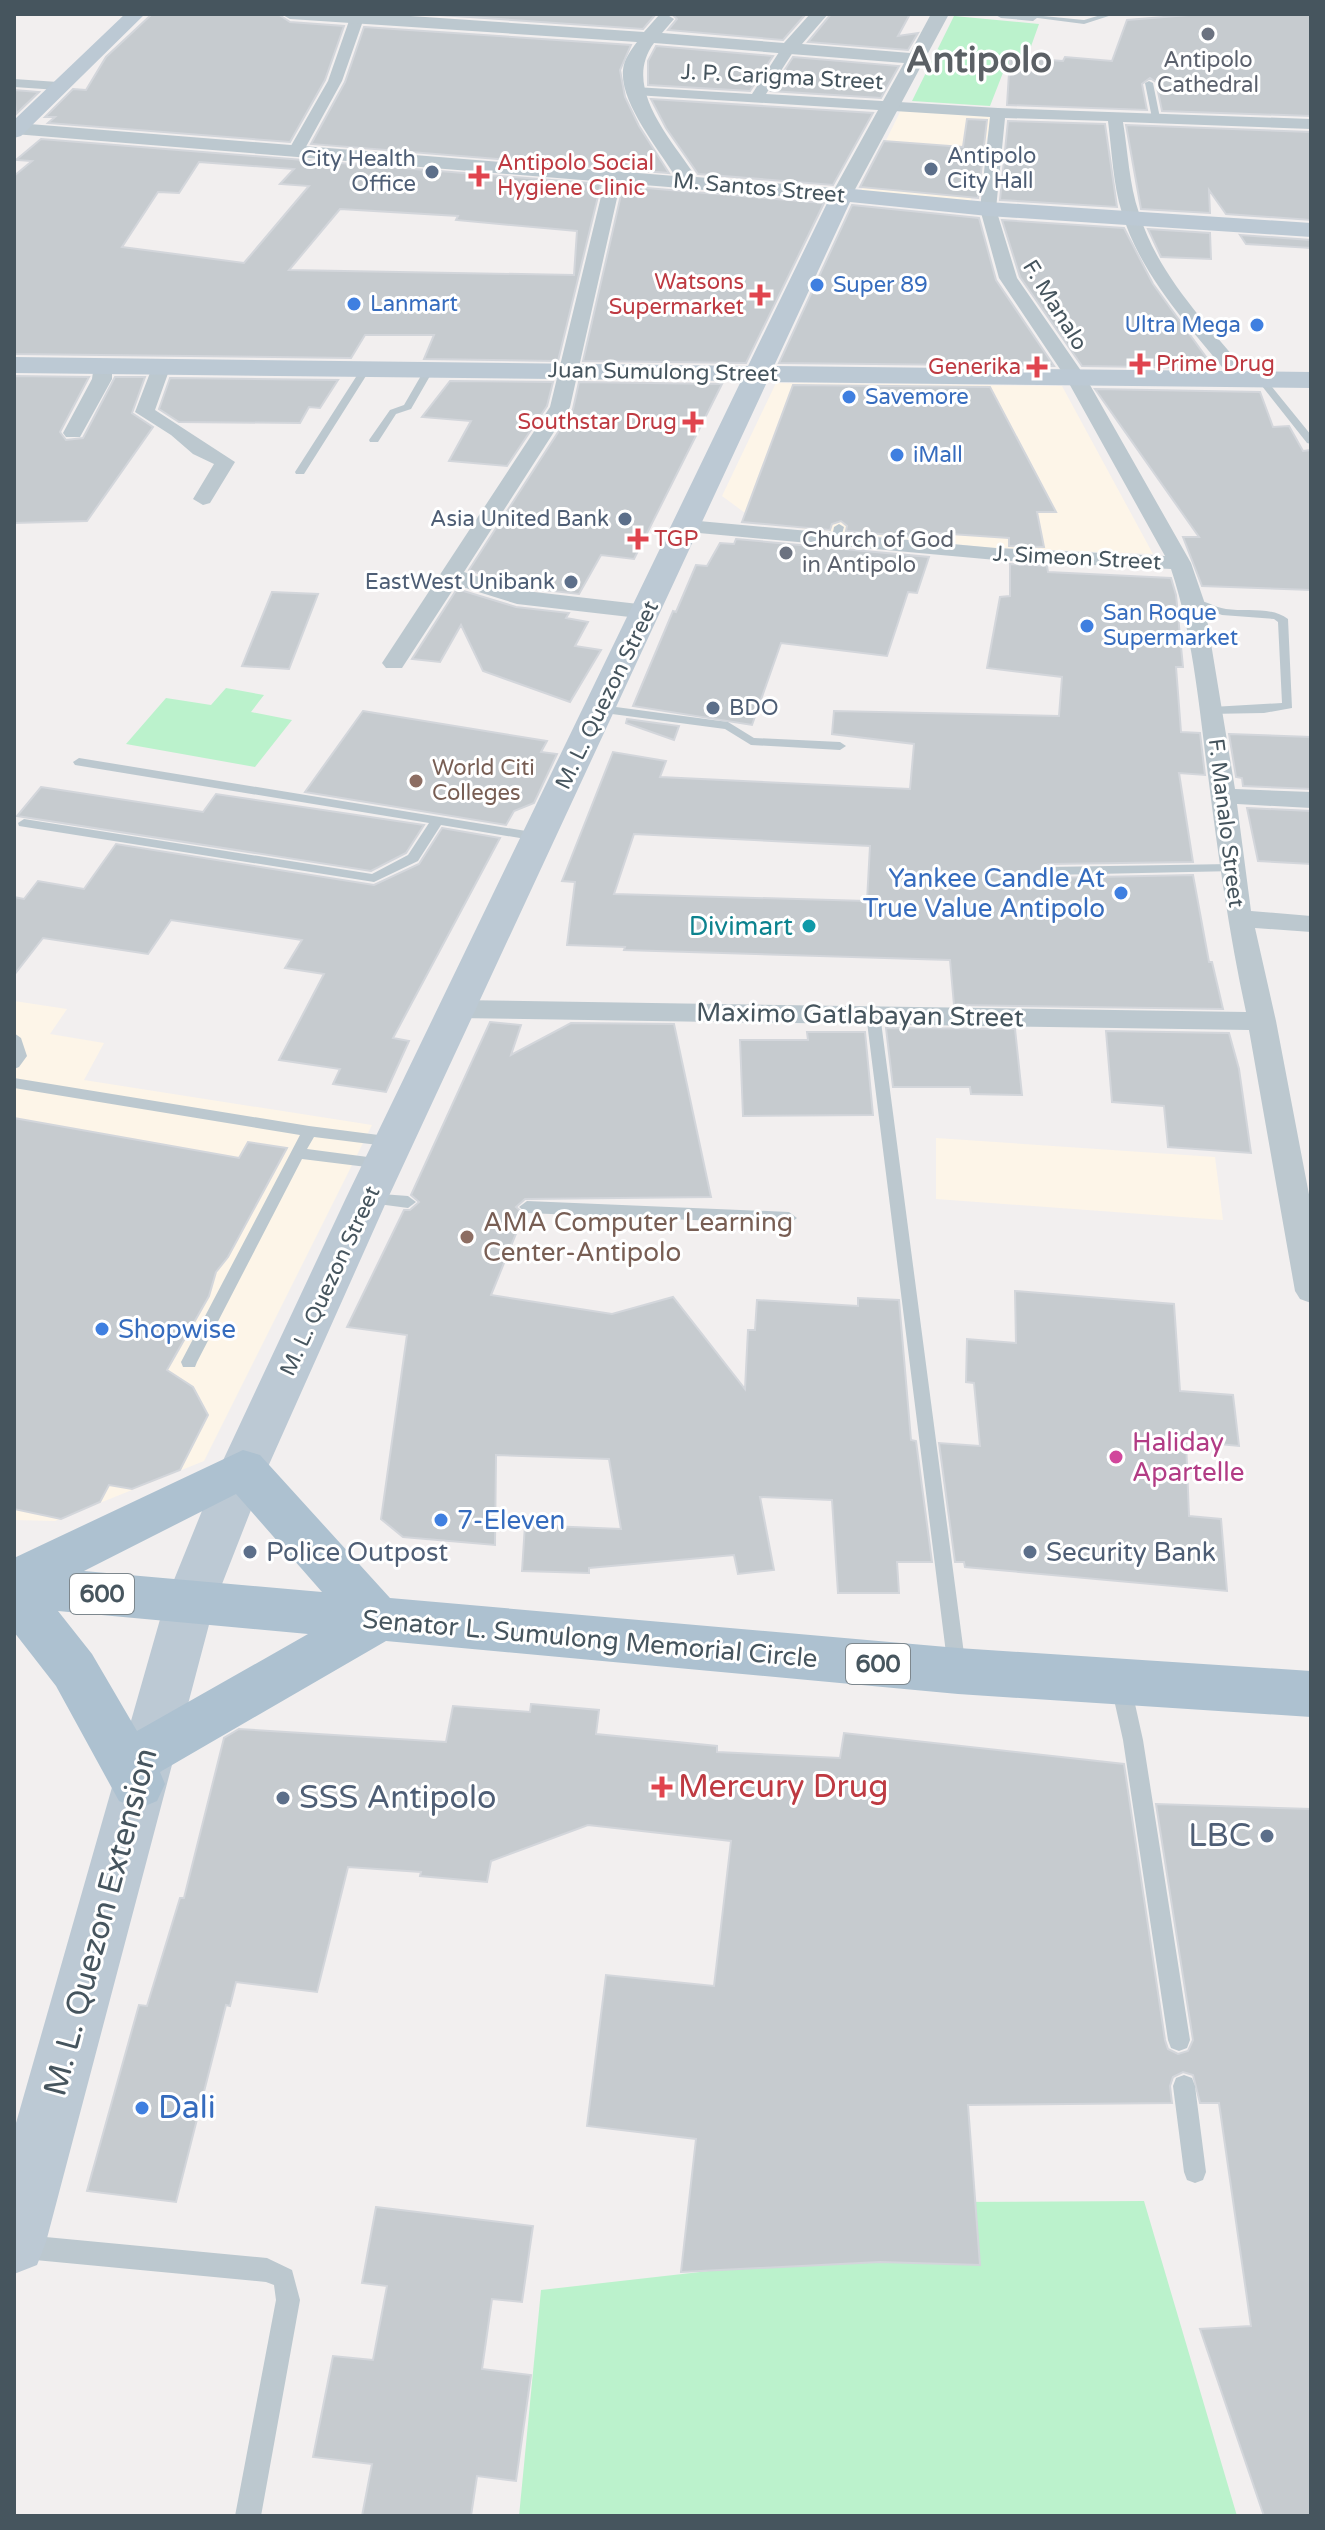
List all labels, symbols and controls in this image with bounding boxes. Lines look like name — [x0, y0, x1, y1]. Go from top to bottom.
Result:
marker: Antipolo Cathedral — [1199, 25, 1217, 43]
district label: Antipolo — [906, 39, 1052, 82]
place label: Antipolo Cathedral — [1157, 47, 1259, 98]
street label: J. P. Carigma Street — [680, 59, 884, 95]
place label: Antipolo City Hall — [947, 143, 1036, 194]
place label: City Health Office — [301, 146, 416, 197]
place label: Antipolo Social Hygiene Clinic — [497, 150, 654, 201]
marker: Antipolo City Hall — [922, 160, 940, 178]
marker: City Health Office — [423, 163, 441, 181]
marker: Antipolo Social Hygiene Clinic — [468, 165, 490, 187]
street label: M. Santos Street — [672, 168, 846, 208]
street label: F. Manalo — [1017, 255, 1093, 355]
place label: Watsons Supermarket — [609, 269, 744, 320]
place label: Super 89 — [833, 272, 928, 298]
marker: Super 89 — [808, 276, 826, 294]
marker: Watsons Supermarket — [751, 286, 769, 304]
place label: Lanmart — [370, 291, 458, 317]
marker: Lanmart — [345, 295, 363, 313]
place label: Ultra Mega — [1125, 312, 1241, 338]
marker: Ultra Mega — [1248, 316, 1266, 334]
place label: Prime Drug — [1156, 351, 1275, 377]
place label: Generika — [928, 354, 1021, 380]
marker: Prime Drug — [1131, 355, 1149, 373]
street label: Juan Sumulong Street — [548, 357, 778, 387]
marker: Generika — [1028, 358, 1046, 376]
place label: Savemore — [865, 384, 969, 410]
marker: Savemore — [840, 388, 858, 406]
place label: Southstar Drug — [517, 409, 677, 435]
marker: Southstar Drug — [684, 413, 702, 431]
place label: iMall — [913, 442, 963, 468]
marker: iMall — [888, 446, 906, 464]
place label: Asia United Bank — [430, 506, 609, 532]
marker: Asia United Bank — [616, 510, 634, 528]
place label: TGP — [654, 526, 699, 552]
place label: Church of God in Antipolo — [802, 527, 954, 578]
marker: TGP — [629, 530, 647, 548]
street label: J. Simeon Street — [992, 541, 1162, 575]
marker: Church of God in Antipolo — [777, 544, 795, 562]
place label: EastWest Unibank — [365, 569, 555, 595]
marker: EastWest Unibank — [562, 573, 580, 591]
street label: M. L. Quezon Street — [550, 596, 664, 794]
place label: San Roque Supermarket — [1103, 600, 1238, 651]
marker: San Roque Supermarket — [1078, 617, 1096, 635]
place label: BDO — [729, 695, 779, 721]
marker: BDO — [704, 699, 722, 717]
street label: F. Manalo Street — [1203, 737, 1249, 909]
place label: World Citi Colleges — [432, 755, 535, 806]
marker: World Citi Colleges — [407, 772, 425, 790]
place label: Yankee Candle At True Value Antipolo — [863, 863, 1105, 924]
marker: Yankee Candle At True Value Antipolo — [1112, 884, 1130, 902]
place label: Divimart — [689, 911, 793, 942]
marker: Divimart — [800, 917, 818, 935]
street label: Maximo Gatlabayan Street — [696, 997, 1024, 1033]
street label: M. L. Quezon Street — [275, 1182, 385, 1380]
place label: AMA Computer Learning Center-Antipolo — [483, 1207, 793, 1268]
marker: AMA Computer Learning Center-Antipolo — [458, 1228, 476, 1246]
place label: Shopwise — [118, 1314, 236, 1345]
marker: Shopwise — [93, 1320, 111, 1338]
place label: Haliday Apartelle — [1132, 1427, 1244, 1488]
marker: Haliday Apartelle — [1107, 1448, 1125, 1466]
place label: 7-Eleven — [457, 1505, 565, 1536]
marker: 7-Eleven — [432, 1511, 450, 1529]
place label: Police Outpost — [266, 1537, 448, 1568]
place label: Security Bank — [1046, 1537, 1216, 1568]
marker: Police Outpost — [241, 1543, 259, 1561]
marker: Security Bank — [1021, 1543, 1039, 1561]
road number: 600 — [70, 1574, 134, 1614]
street label: Senator L. Sumulong Memorial Circle — [361, 1604, 819, 1674]
road number: 600 — [846, 1644, 910, 1684]
street label: M. L. Quezon Extension — [36, 1744, 166, 2100]
place label: Mercury Drug — [678, 1768, 888, 1806]
marker: Mercury Drug — [653, 1778, 671, 1796]
place label: SSS Antipolo — [299, 1779, 497, 1817]
marker: SSS Antipolo — [274, 1789, 292, 1807]
place label: LBC — [1188, 1817, 1251, 1855]
marker: LBC — [1258, 1827, 1276, 1845]
place label: Dali — [158, 2089, 216, 2127]
marker: Dali — [133, 2099, 151, 2117]

